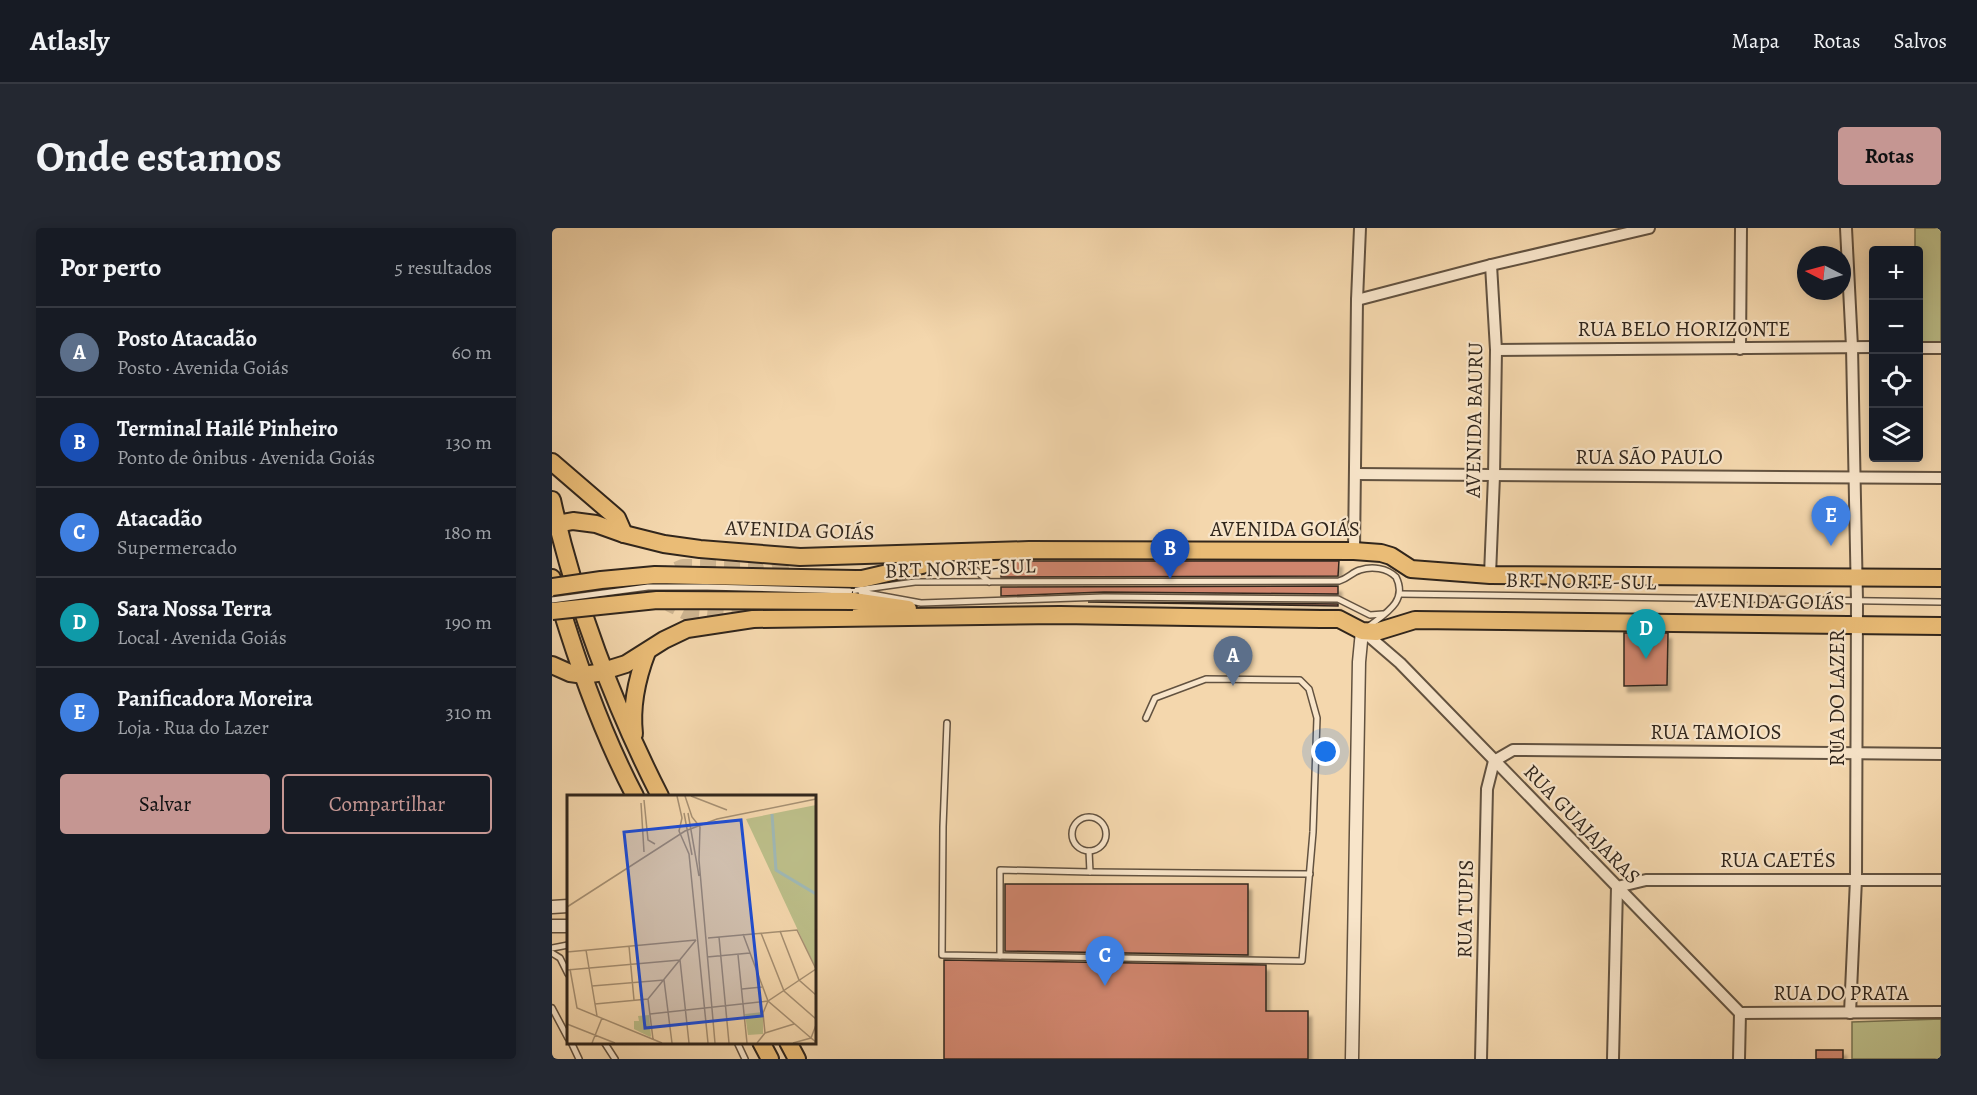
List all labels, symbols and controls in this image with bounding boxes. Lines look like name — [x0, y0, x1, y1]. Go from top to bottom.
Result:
text: Atlasly — [30, 22, 109, 60]
text: Mapa — [1731, 27, 1780, 55]
text: Rotas — [1813, 27, 1860, 55]
text: Salvos — [1893, 27, 1947, 55]
button: Rotas — [1838, 127, 1941, 185]
text: Onde estamos — [36, 128, 282, 185]
north arrow — [1797, 246, 1851, 300]
map controls — [1869, 246, 1923, 462]
button: + — [1869, 246, 1923, 300]
text: Por perto — [60, 250, 161, 285]
text: 5 resultados — [395, 254, 492, 281]
button: − — [1869, 300, 1923, 354]
street label: RUA BELO HORIZONTE — [1577, 315, 1791, 343]
text: Posto Atacadão — [117, 324, 257, 354]
text: A — [73, 339, 86, 366]
text: 60 m — [452, 339, 492, 366]
street label: AVENIDA BAURU — [1459, 342, 1489, 499]
text: Posto · Avenida Goiás — [117, 354, 289, 381]
button: locate — [1869, 354, 1923, 408]
button: layers — [1869, 408, 1923, 462]
text: Terminal Hailé Pinheiro — [117, 414, 338, 444]
text: B — [73, 429, 86, 456]
text: 130 m — [446, 429, 492, 456]
street label: RUA SÃO PAULO — [1575, 443, 1723, 471]
text: Ponto de ônibus · Avenida Goiás — [117, 444, 375, 471]
pin: E — [1812, 496, 1850, 546]
text: Atacadão — [117, 504, 202, 534]
street label: AVENIDA GOIÁS — [724, 513, 875, 547]
street label: AVENIDA GOIÁS — [1209, 515, 1360, 543]
text: C — [73, 519, 86, 546]
text: 180 m — [444, 519, 492, 546]
pin: B — [1150, 530, 1190, 579]
text: Supermercado — [117, 534, 237, 561]
street label: BRT NORTE-SUL — [884, 551, 1036, 585]
street label: BRT NORTE-SUL — [1505, 566, 1657, 596]
street label: AVENIDA GOIÁS — [1694, 586, 1845, 616]
text: Sara Nossa Terra — [117, 594, 272, 624]
text: D — [73, 609, 86, 636]
text: 190 m — [445, 609, 492, 636]
pin: D — [1626, 610, 1666, 659]
text: Local · Avenida Goiás — [117, 624, 287, 651]
street label: RUA DO LAZER — [1823, 629, 1851, 766]
pin: A — [1214, 636, 1252, 686]
text: Panificadora Moreira — [117, 684, 313, 714]
text: E — [74, 699, 85, 726]
text: 310 m — [446, 699, 492, 726]
text: Loja · Rua do Lazer — [117, 714, 269, 741]
street label: RUA TAMOIOS — [1650, 718, 1782, 746]
your location — [1311, 737, 1340, 766]
street label: RUA GUAJAJARAS — [1517, 758, 1647, 890]
button: Salvar — [60, 774, 270, 834]
button: Compartilhar — [282, 774, 492, 834]
inset map — [567, 795, 816, 1044]
street label: RUA CAETÉS — [1720, 846, 1836, 874]
street label: RUA TUPIS — [1450, 859, 1480, 959]
pin: C — [1086, 936, 1124, 986]
street label: RUA DO PRATA — [1773, 979, 1910, 1007]

